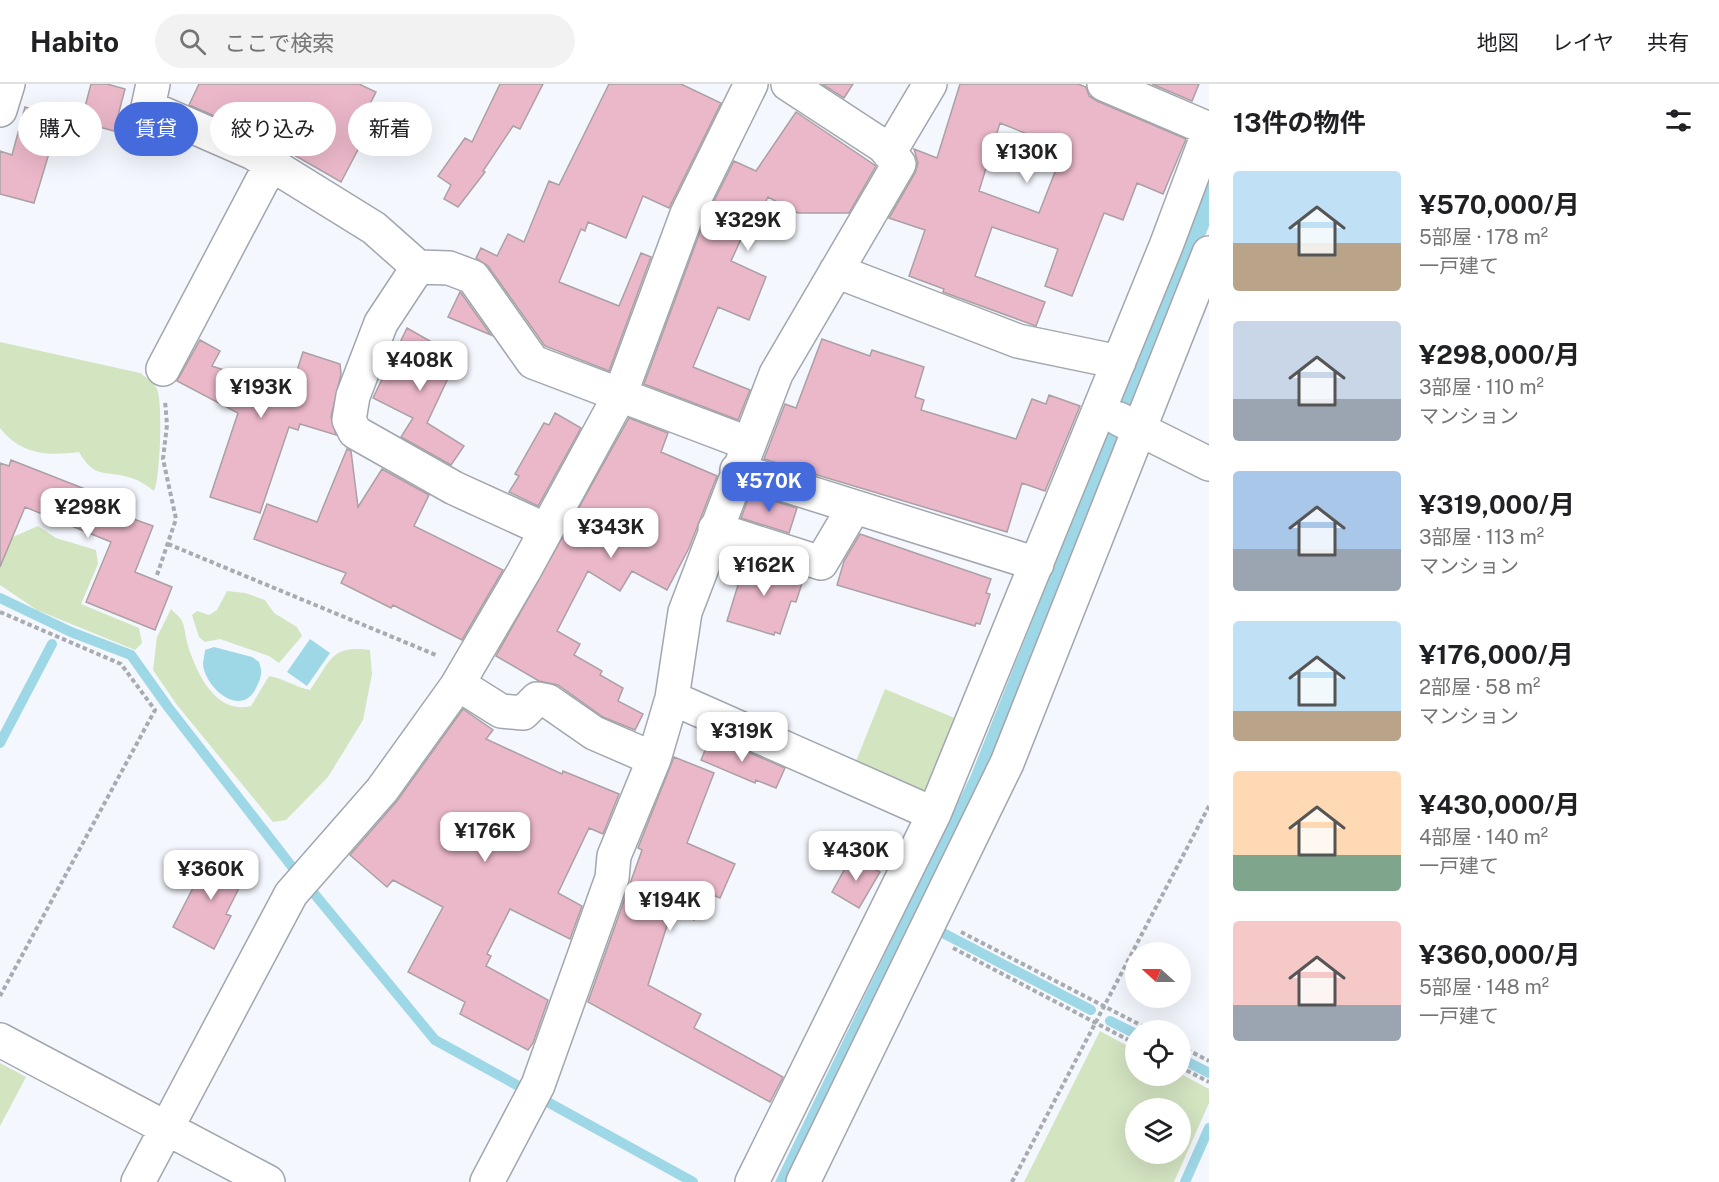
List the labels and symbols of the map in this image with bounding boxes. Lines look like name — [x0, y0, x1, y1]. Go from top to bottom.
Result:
pin: ¥130K — [985, 133, 1069, 184]
pin: ¥329K — [706, 201, 790, 252]
pin: ¥408K — [378, 341, 462, 392]
pin: ¥193K — [219, 368, 303, 419]
pin: ¥570K — [727, 462, 811, 513]
pin: ¥298K — [46, 488, 130, 539]
pin: ¥343K — [569, 508, 653, 559]
pin: ¥162K — [722, 546, 806, 597]
pin: ¥319K — [700, 712, 784, 763]
pin: ¥176K — [443, 812, 527, 863]
pin: ¥430K — [814, 831, 898, 882]
pin: ¥360K — [169, 850, 253, 901]
pin: ¥194K — [628, 881, 712, 932]
north arrow — [1125, 942, 1191, 1008]

